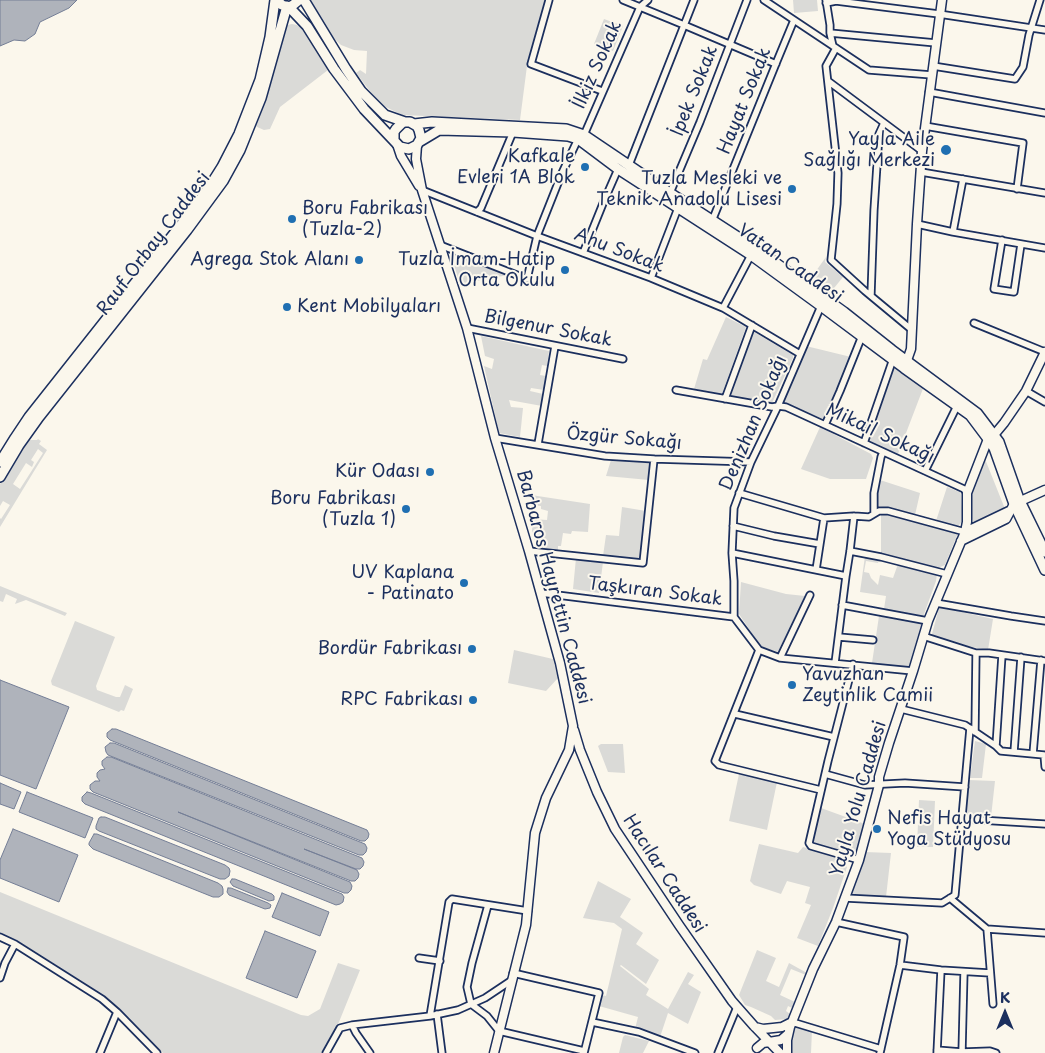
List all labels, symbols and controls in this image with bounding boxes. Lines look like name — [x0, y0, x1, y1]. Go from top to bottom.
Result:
street label: İlkiz Sokak — [569, 18, 627, 112]
street label: İpek Sokak — [667, 43, 723, 139]
street label: Hayat Sokak — [714, 44, 776, 158]
place label: Yayla Aile Sağlığı Merkezi — [803, 129, 935, 172]
marker: Yayla Aile Sağlığı Merkezi — [939, 143, 953, 157]
place label: Kafkale Evleri 1A Blok — [457, 146, 575, 188]
marker: Kafkale Evleri 1A Blok — [579, 161, 591, 173]
street label: Rauf Orbay Caddesi — [93, 168, 215, 320]
place label: Tuzla Mesleki ve Teknik Anadolu Lisesi — [596, 168, 782, 210]
marker: Tuzla Mesleki ve Teknik Anadolu Lisesi — [786, 183, 798, 195]
place label: Boru Fabrikası (Tuzla-2) — [302, 198, 428, 240]
marker: Boru Fabrikası (Tuzla-2) — [286, 213, 298, 225]
street label: Vatan Caddesi — [733, 220, 847, 308]
street label: Ahu Sokak — [571, 224, 667, 278]
place label: Agrega Stok Alanı — [190, 249, 349, 271]
place label: Tuzla İmam-Hatip Orta Okulu — [398, 249, 555, 292]
marker: Agrega Stok Alanı — [353, 254, 365, 266]
marker: Tuzla İmam-Hatip Orta Okulu — [559, 264, 571, 276]
place label: Kent Mobilyaları — [297, 296, 441, 318]
marker: Kent Mobilyaları — [281, 301, 293, 313]
street label: Bilgenur Sokak — [482, 306, 614, 352]
street label: Denizhan Sokağı — [716, 352, 792, 494]
street label: Mikail Sokağı — [822, 399, 938, 469]
street label: Özgür Sokağı — [565, 423, 683, 455]
place label: Kür Odası — [335, 461, 420, 483]
marker: Kür Odası — [424, 466, 436, 478]
street label: Barbaros Hayrettin Caddesi — [511, 467, 595, 707]
place label: Boru Fabrikası (Tuzla 1) — [270, 488, 396, 530]
marker: Boru Fabrikası (Tuzla 1) — [400, 503, 412, 515]
place label: UV Kaplana - Patinato — [351, 562, 454, 604]
street label: Taşkıran Sokak — [587, 573, 723, 611]
marker: UV Kaplana - Patinato — [458, 577, 470, 589]
place label: Bordür Fabrikası — [318, 638, 462, 660]
marker: Bordür Fabrikası — [466, 643, 478, 655]
place label: Yavuzhan Zeytinlik Camii — [802, 664, 933, 706]
marker: Yavuzhan Zeytinlik Camii — [786, 679, 798, 691]
place label: RPC Fabrikası — [340, 689, 463, 711]
marker: RPC Fabrikası — [467, 694, 479, 706]
street label: Yayla Yolu Caddesi — [826, 719, 892, 879]
place label: Nefis Hayat Yoga Stüdyosu — [887, 808, 1011, 851]
street label: Hacılar Caddesi — [618, 811, 710, 937]
marker: Nefis Hayat Yoga Stüdyosu — [871, 823, 883, 835]
text: K — [1000, 987, 1010, 1008]
north arrow — [980, 988, 1030, 1038]

